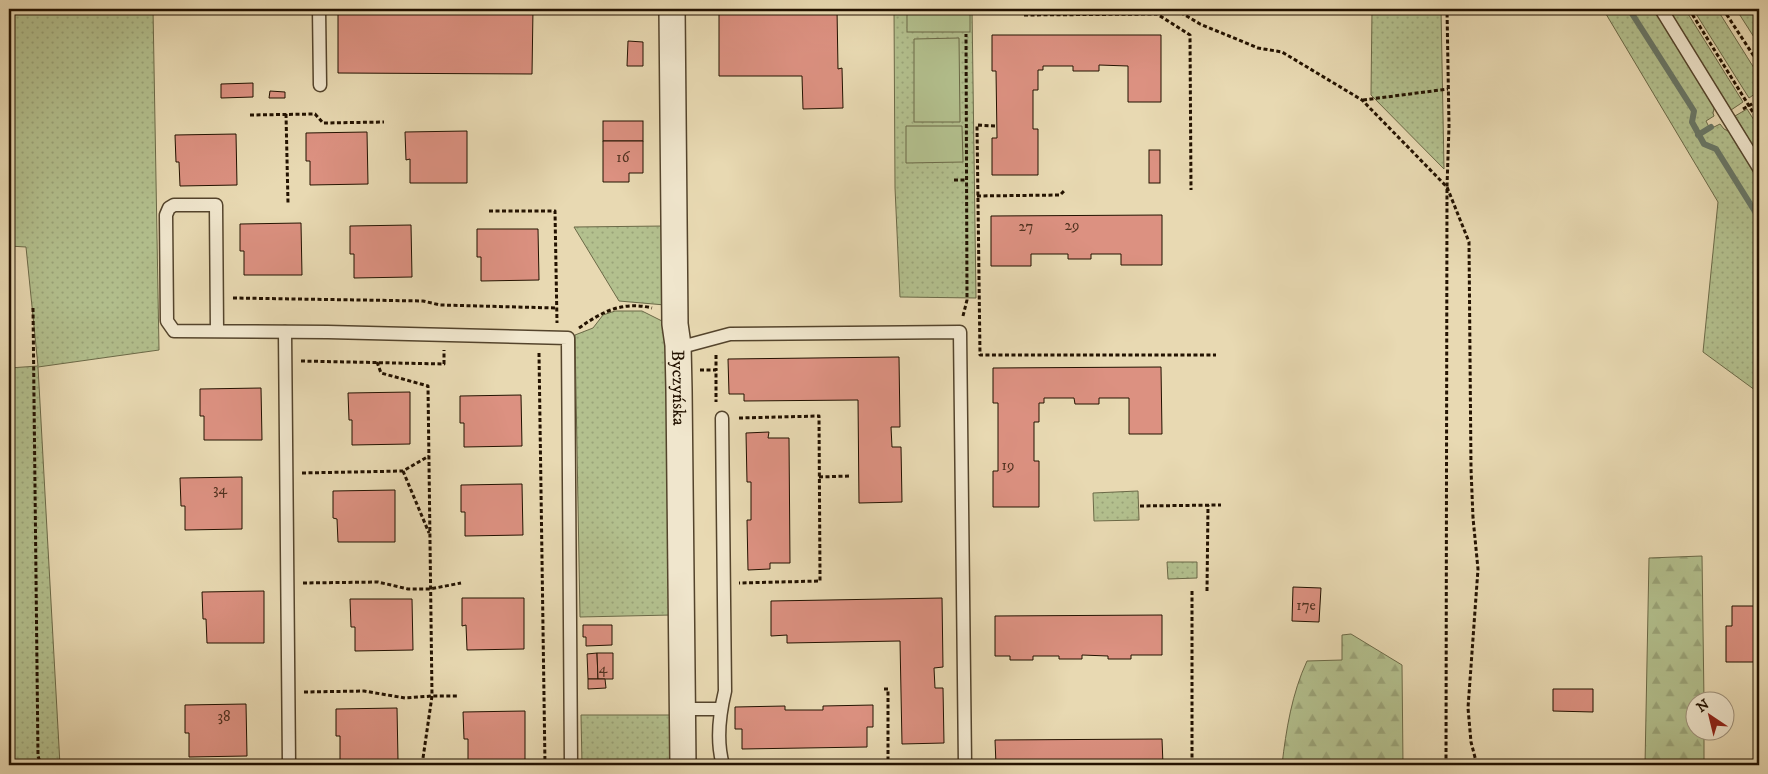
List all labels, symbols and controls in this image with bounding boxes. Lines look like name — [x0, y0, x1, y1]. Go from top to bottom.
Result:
house number: 16 — [616, 148, 631, 167]
house number: 29 — [1065, 216, 1079, 235]
house number: 27 — [1019, 217, 1034, 236]
street label: Byczyńska — [666, 350, 689, 426]
house number: 19 — [1002, 456, 1014, 475]
house number: 34 — [213, 480, 227, 499]
house number: 17e — [1296, 596, 1316, 615]
house number: 4 — [599, 659, 608, 678]
north arrow — [1686, 692, 1736, 742]
text: N — [1693, 695, 1713, 717]
house number: 38 — [217, 707, 231, 726]

